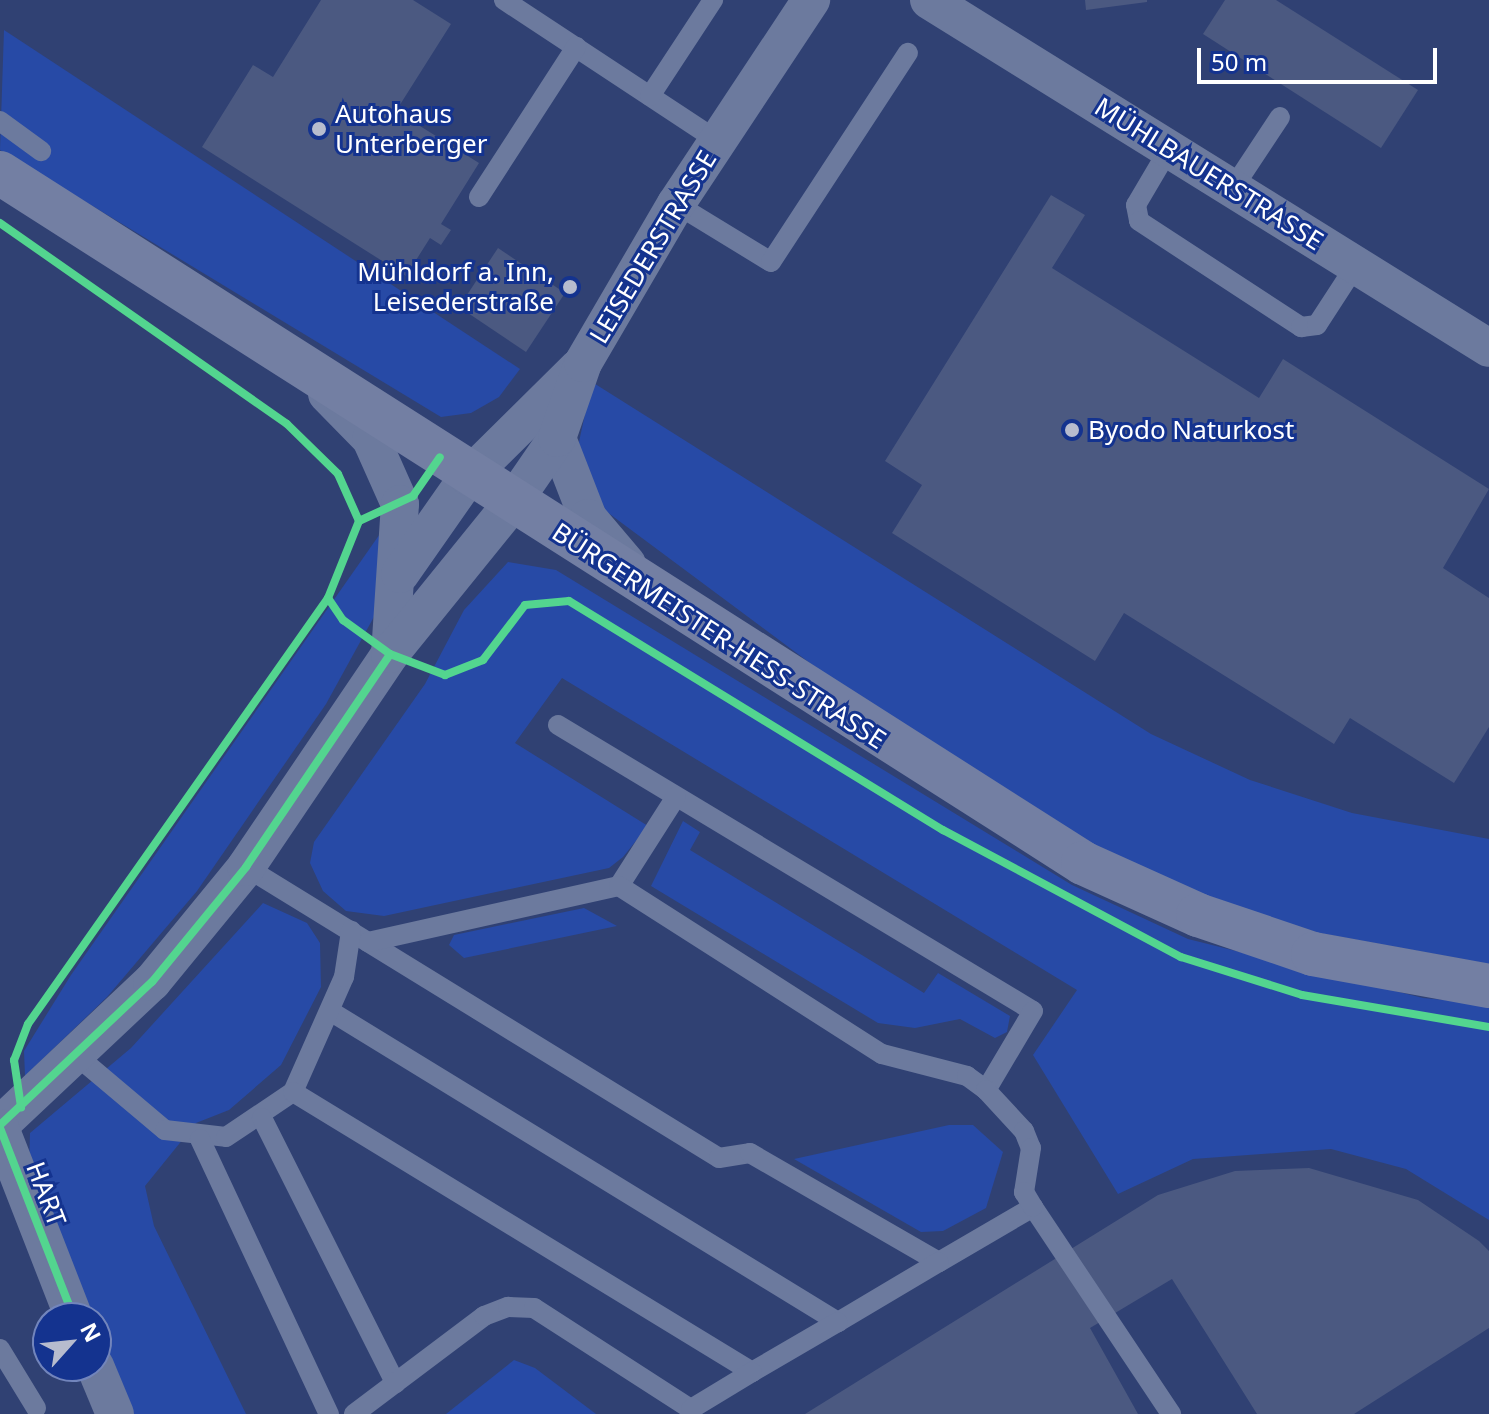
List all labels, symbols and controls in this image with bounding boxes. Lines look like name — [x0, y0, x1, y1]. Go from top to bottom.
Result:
scale bar — [1201, 32, 1441, 82]
text: 50 m — [1211, 45, 1267, 78]
street label: MÜHLBAUERSTRASSE — [1089, 91, 1329, 257]
place label: Autohaus Unterberger — [335, 98, 487, 160]
marker: Autohaus Unterberger — [310, 120, 328, 138]
street label: LEISEDERSTRASSE — [583, 145, 723, 349]
place label: Mühldorf a. Inn, Leisederstraße — [357, 256, 554, 318]
marker: Mühldorf a. Inn, Leisederstraße — [561, 278, 579, 296]
place label: Byodo Naturkost — [1088, 414, 1294, 446]
marker: Byodo Naturkost — [1063, 421, 1081, 439]
street label: BÜRGERMEISTER-HESS-STRASSE — [546, 516, 892, 756]
street label: HART — [20, 1157, 72, 1231]
north arrow — [32, 1302, 112, 1382]
text: N — [74, 1317, 109, 1347]

